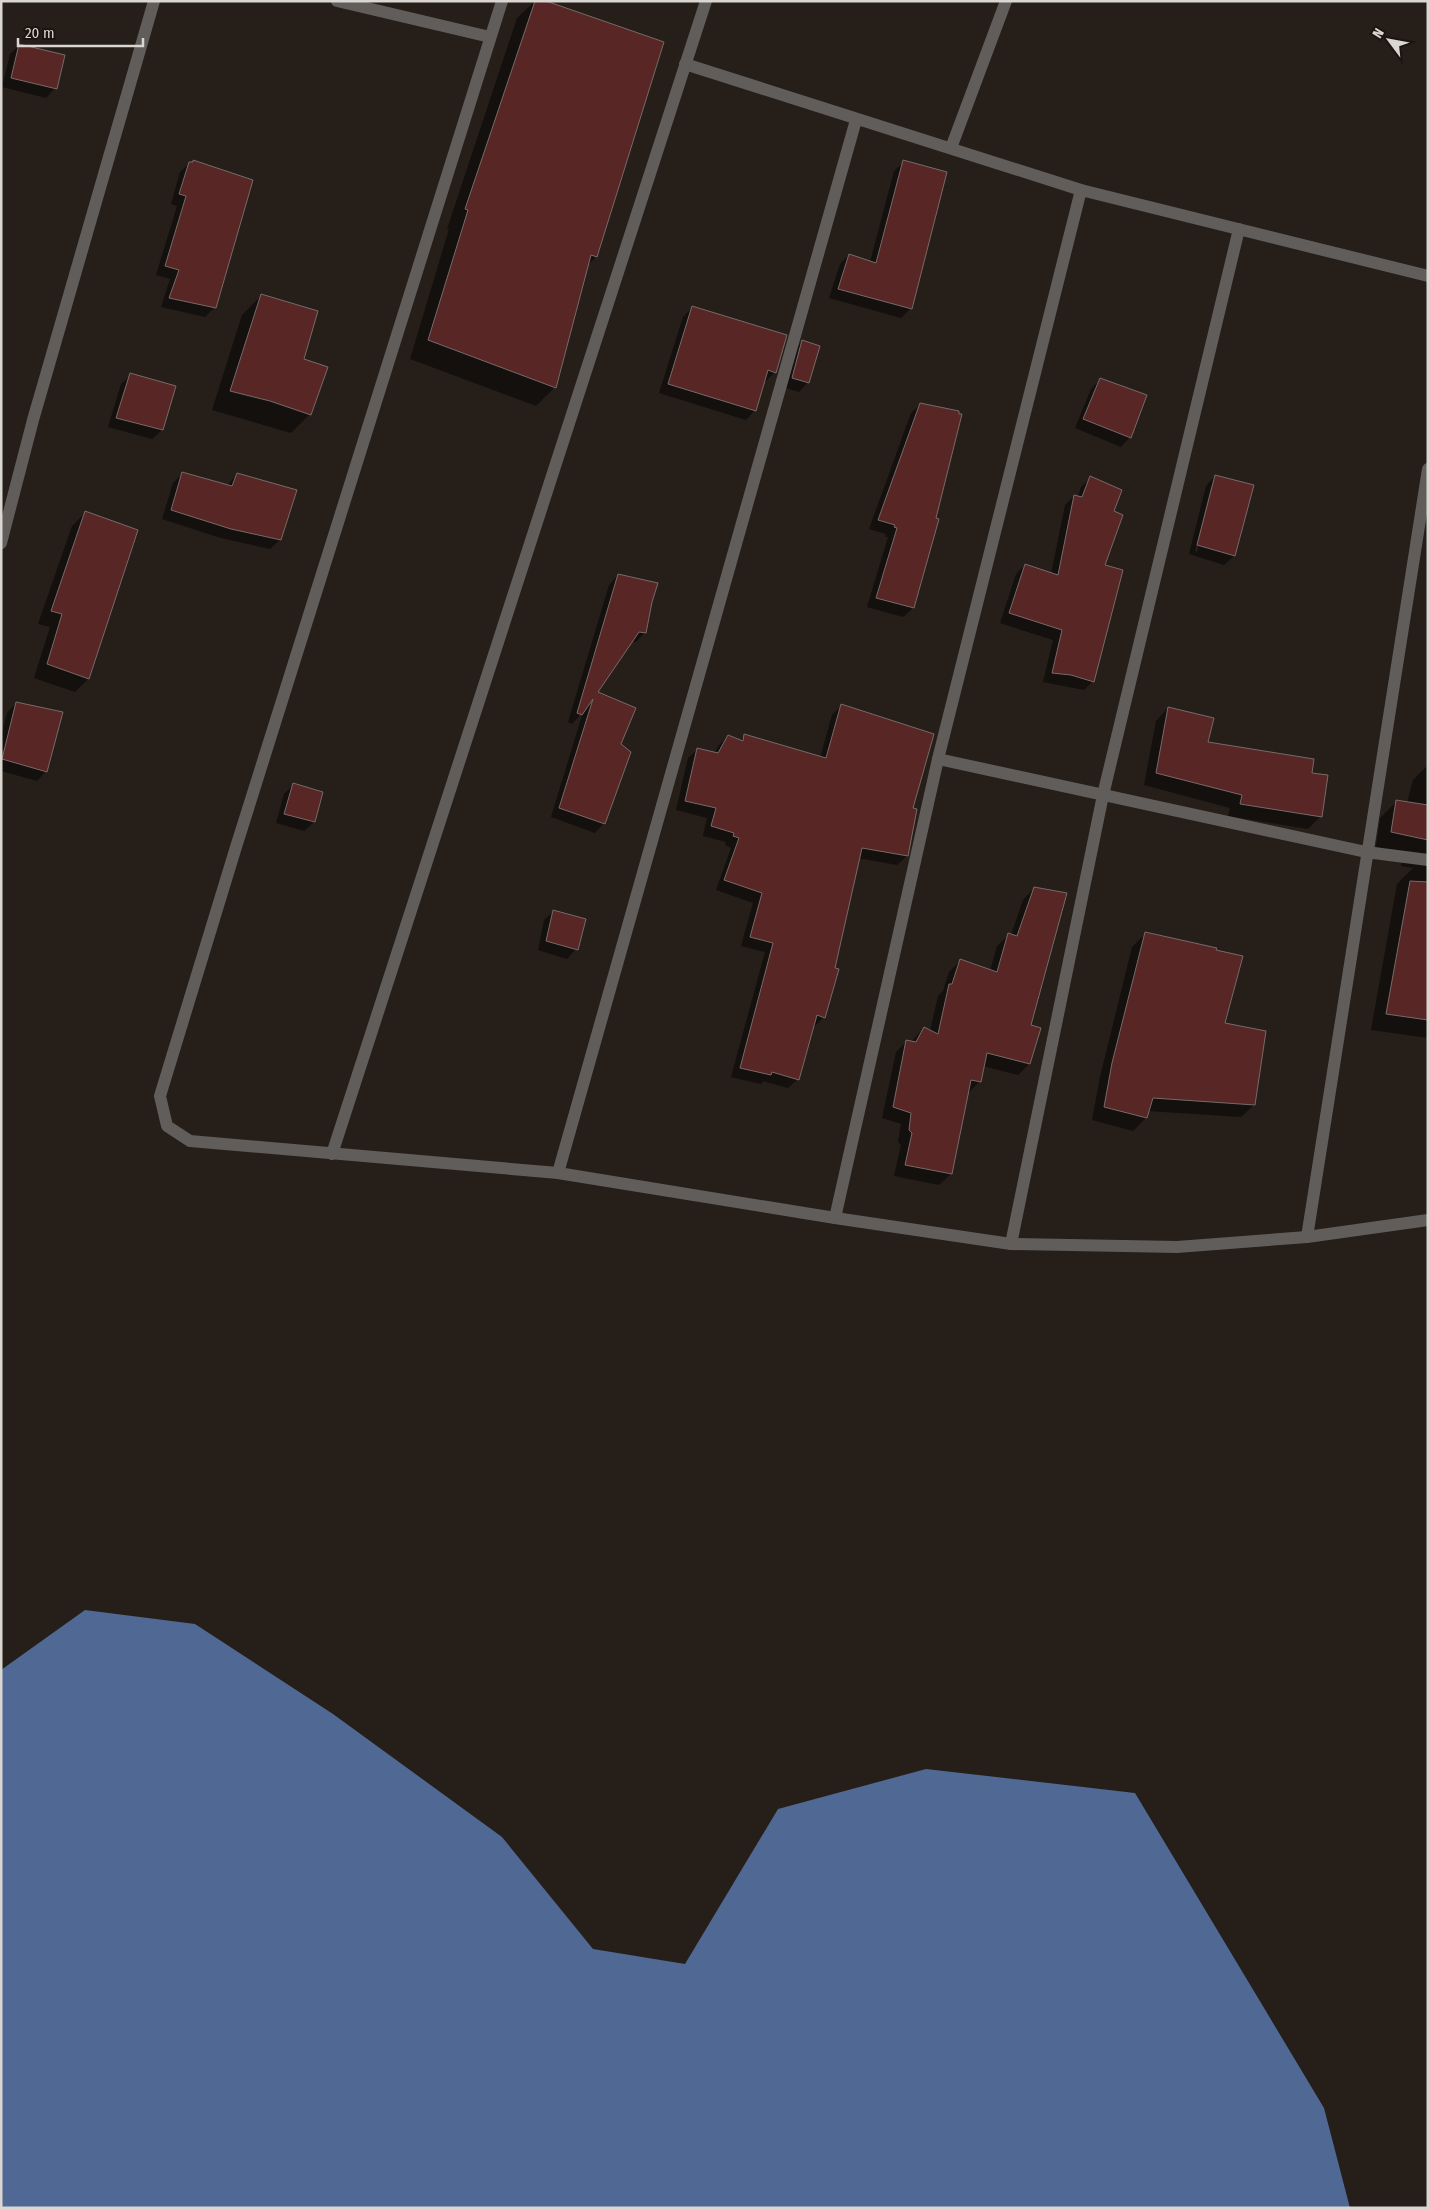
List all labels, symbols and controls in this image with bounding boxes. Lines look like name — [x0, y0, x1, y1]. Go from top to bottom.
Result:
scale bar — [18, 15, 142, 47]
north arrow — [1364, 15, 1414, 65]
text: 20 m — [25, 24, 55, 42]
text: N — [1369, 25, 1388, 41]

